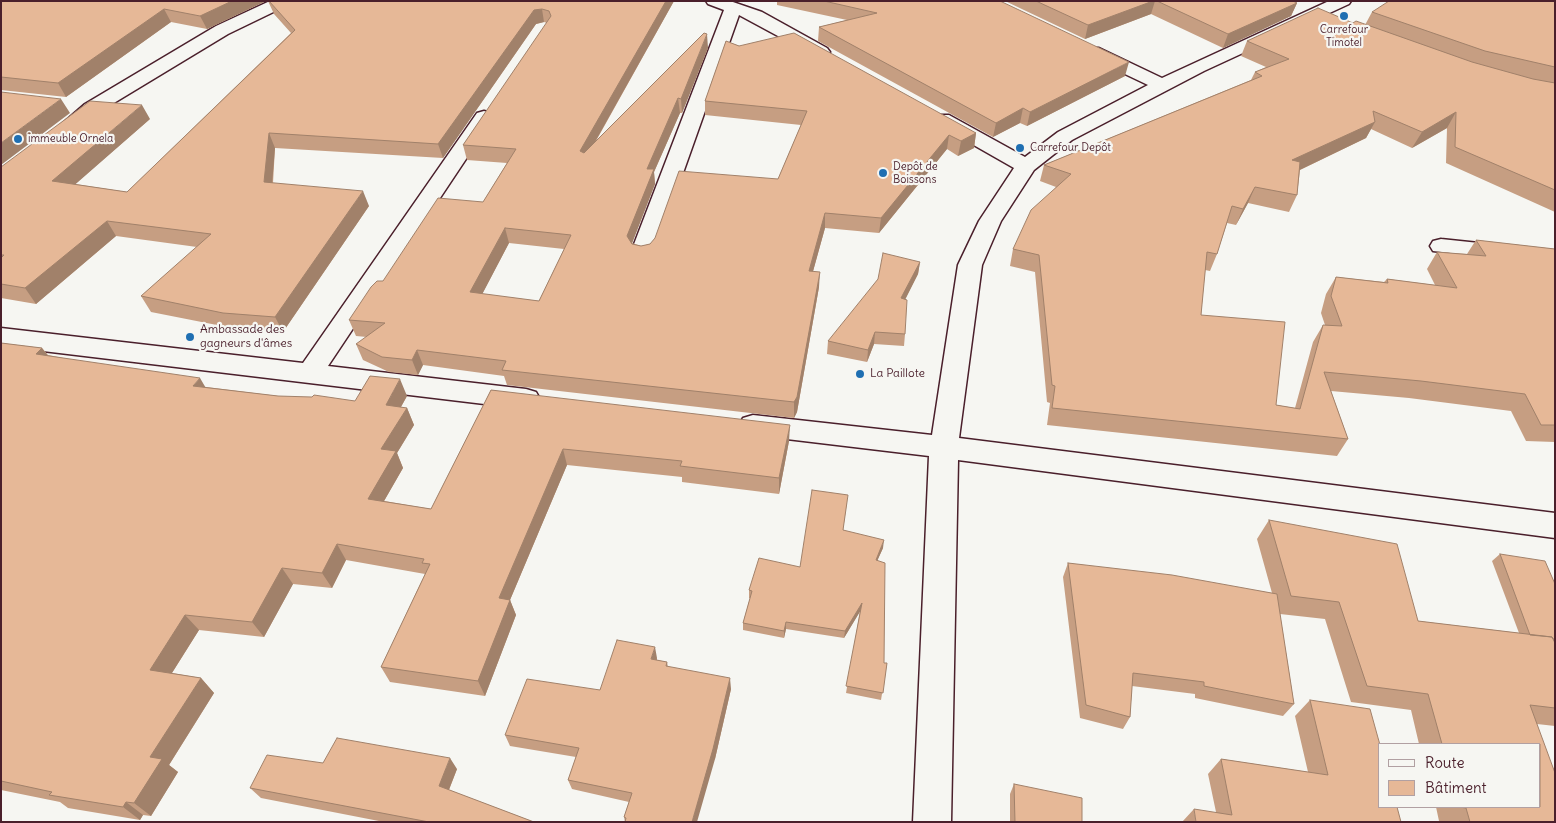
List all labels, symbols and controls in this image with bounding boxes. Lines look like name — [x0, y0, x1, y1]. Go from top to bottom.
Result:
marker: Carrefour Timotel — [1338, 10, 1350, 22]
place label: Carrefour Timotel — [1320, 23, 1368, 49]
place label: immeuble Ornela — [28, 132, 113, 146]
marker: immeuble Ornela — [12, 133, 24, 145]
place label: Carrefour Depôt — [1030, 141, 1111, 155]
marker: Carrefour Depôt — [1014, 142, 1026, 154]
place label: Depôt de Boissons — [893, 160, 938, 186]
marker: Depôt de Boissons — [877, 167, 889, 179]
place label: Ambassade des gagneurs d'âmes — [200, 323, 292, 351]
marker: Ambassade des gagneurs d'âmes — [184, 331, 196, 343]
place label: La Paillote — [870, 367, 925, 381]
marker: La Paillote — [854, 368, 866, 380]
legend — [1378, 743, 1541, 808]
text: Route — [1425, 753, 1465, 772]
text: Bâtiment — [1425, 778, 1487, 797]

